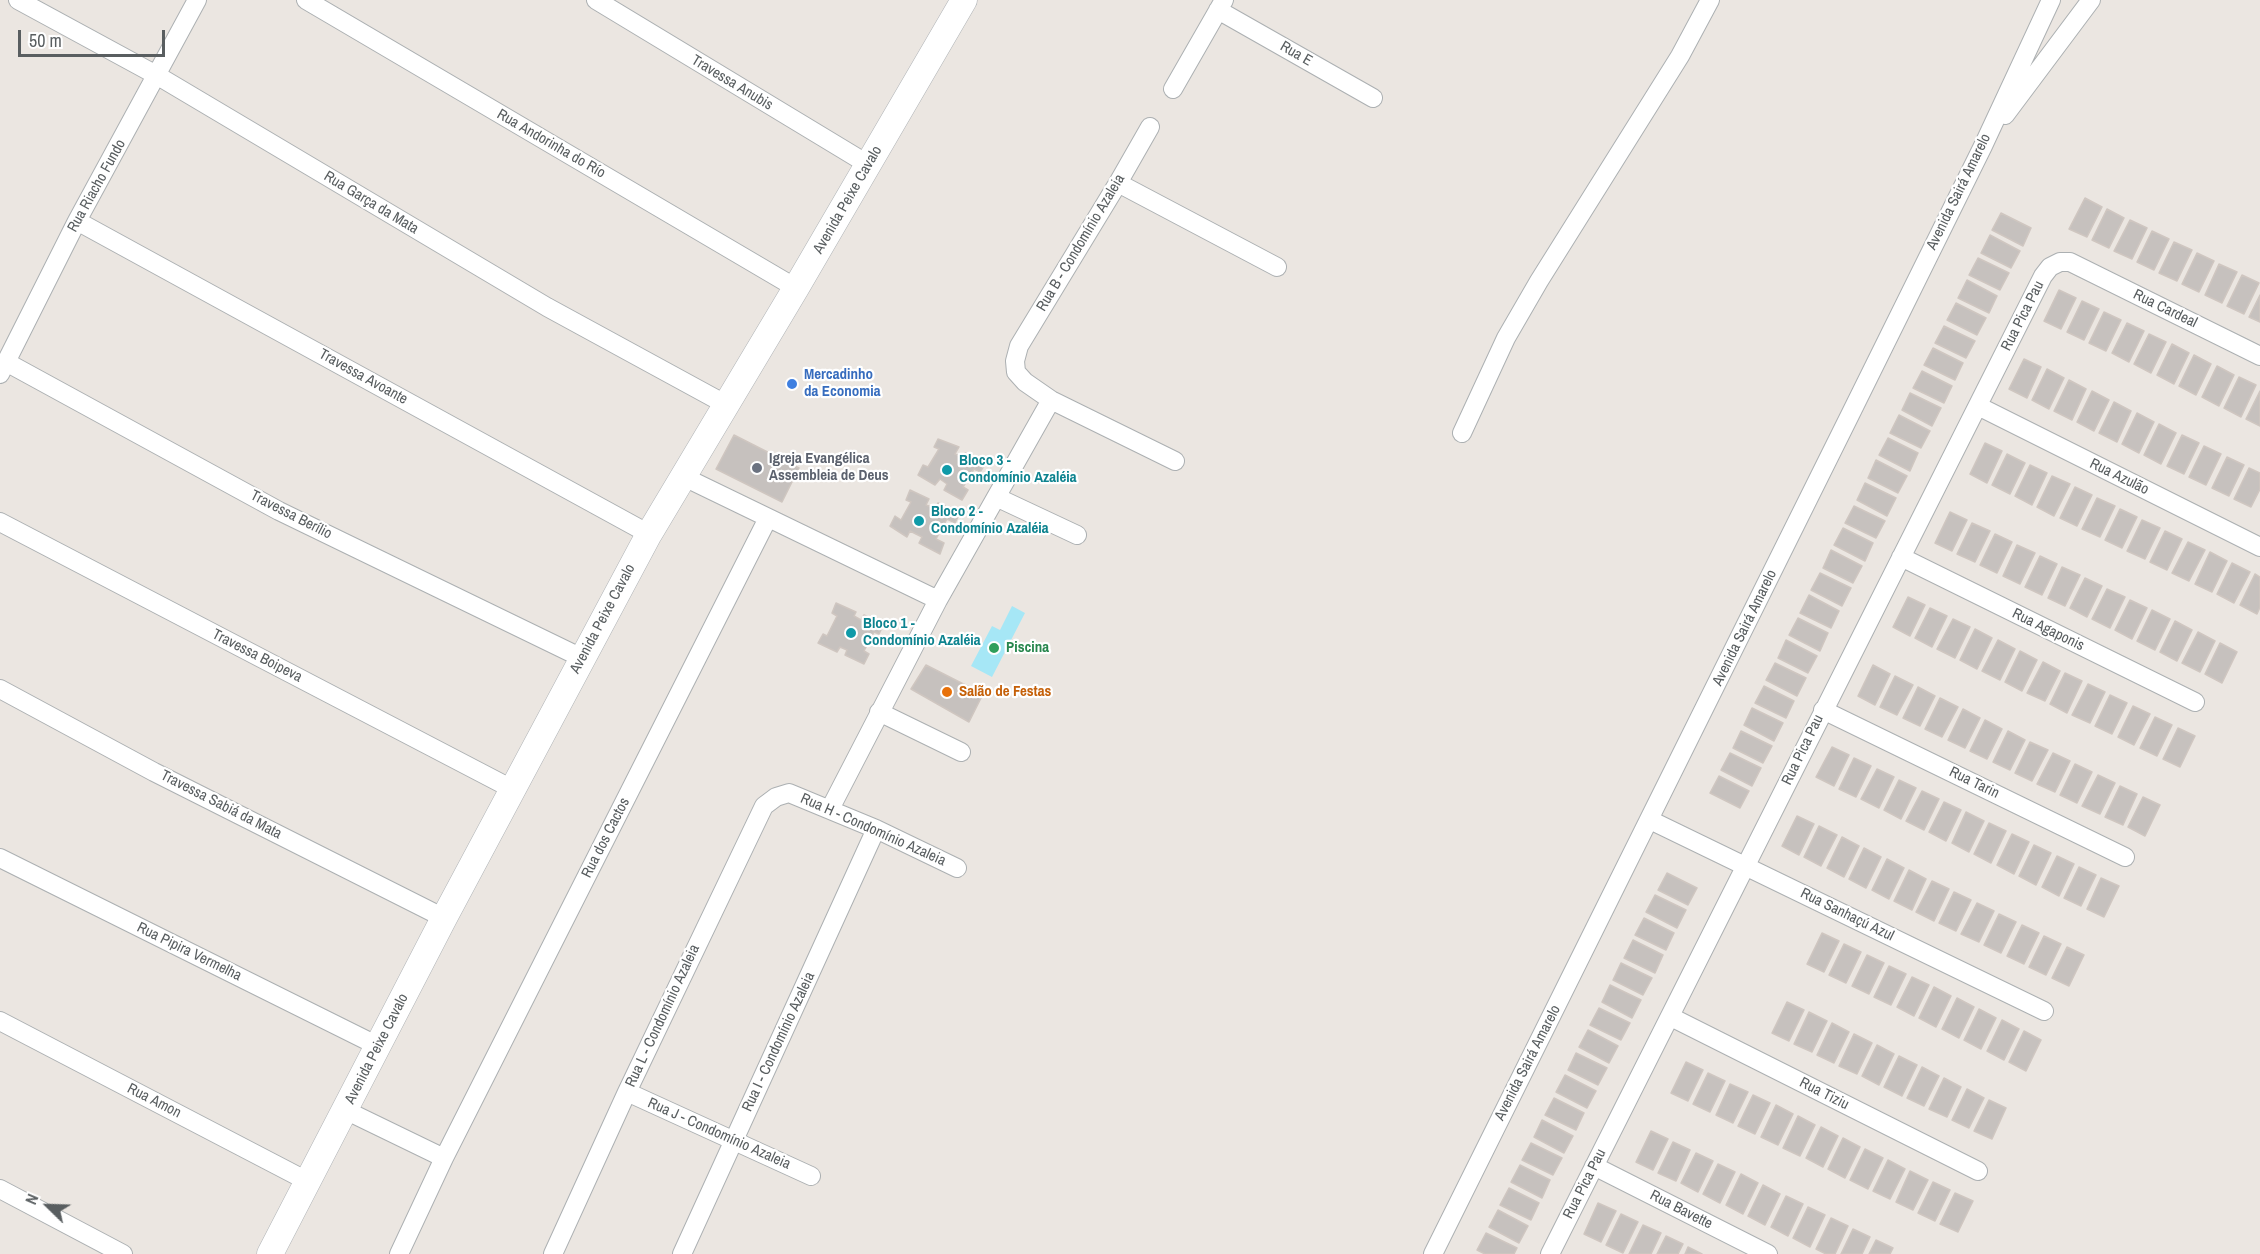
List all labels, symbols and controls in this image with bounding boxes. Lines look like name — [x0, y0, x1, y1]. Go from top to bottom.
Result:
scale bar — [21, 18, 168, 56]
text: 50 m — [29, 28, 62, 53]
street label: Rua E — [1277, 38, 1315, 70]
street label: Travessa Anubis — [688, 52, 776, 114]
street label: Rua Andorinha do Río — [493, 106, 609, 182]
street label: Avenida Sairá Amarelo — [1923, 131, 1995, 253]
street label: Rua Riacho Fundo — [64, 136, 130, 236]
street label: Avenida Peixe Cavalo — [810, 143, 886, 257]
street label: Rua Garça da Mata — [320, 168, 422, 238]
street label: Rua B - Condomínio Azaleia — [1033, 171, 1129, 315]
street label: Rua Pica Pau — [1998, 278, 2048, 354]
street label: Rua Cardeal — [2130, 286, 2200, 332]
street label: Travessa Avoante — [316, 345, 410, 409]
place label: Mercadinho da Economia — [804, 366, 881, 401]
marker: Mercadinho da Economia — [785, 377, 799, 391]
place label: Igreja Evangélica Assembleia de Deus — [769, 450, 889, 485]
place label: Bloco 3 - Condomínio Azaléia — [959, 452, 1077, 487]
street label: Rua Azulão — [2086, 455, 2152, 499]
marker: Igreja Evangélica Assembleia de Deus — [750, 461, 764, 475]
marker: Bloco 3 - Condomínio Azaléia — [940, 463, 954, 477]
street label: Travessa Berílio — [247, 487, 335, 543]
place label: Bloco 2 - Condomínio Azaléia — [931, 503, 1049, 538]
marker: Bloco 2 - Condomínio Azaléia — [912, 514, 926, 528]
street label: Avenida Peixe Cavalo — [567, 561, 639, 677]
street label: Avenida Sairá Amarelo — [1709, 567, 1781, 689]
street label: Rua Agaponis — [2009, 605, 2087, 655]
place label: Bloco 1 - Condomínio Azaléia — [863, 615, 981, 650]
street label: Travessa Boipeva — [209, 626, 305, 686]
marker: Bloco 1 - Condomínio Azaléia — [844, 626, 858, 640]
place label: Piscina — [1006, 639, 1049, 657]
marker: Piscina — [987, 641, 1001, 655]
place label: Salão de Festas — [959, 683, 1051, 701]
marker: Salão de Festas — [940, 685, 954, 699]
street label: Rua Pica Pau — [1778, 712, 1828, 788]
street label: Rua Tarin — [1946, 763, 2002, 803]
street label: Travessa Sabiá da Mata — [157, 767, 285, 843]
street label: Rua H - Condomínio Azaleia — [798, 790, 948, 870]
street label: Rua dos Cactos — [578, 795, 634, 881]
street label: Rua Sanhaçú Azul — [1797, 885, 1897, 945]
street label: Rua Pipira Vermelha — [134, 919, 244, 985]
street label: Rua L - Condomínio Azaleia — [622, 942, 704, 1090]
street label: Rua I - Condomínio Azaleia — [739, 969, 819, 1115]
street label: Avenida Peixe Cavalo — [341, 991, 413, 1107]
street label: Avenida Sairá Amarelo — [1491, 1002, 1565, 1124]
street label: Rua Tiziu — [1796, 1074, 1852, 1114]
street label: Rua Amon — [124, 1080, 184, 1122]
street label: Rua J - Condomínio Azaleia — [645, 1094, 793, 1174]
street label: Rua Pica Pau — [1560, 1146, 1610, 1222]
north arrow — [18, 1176, 78, 1236]
street label: Rua Bavette — [1647, 1187, 1715, 1233]
text: N — [19, 1190, 43, 1208]

